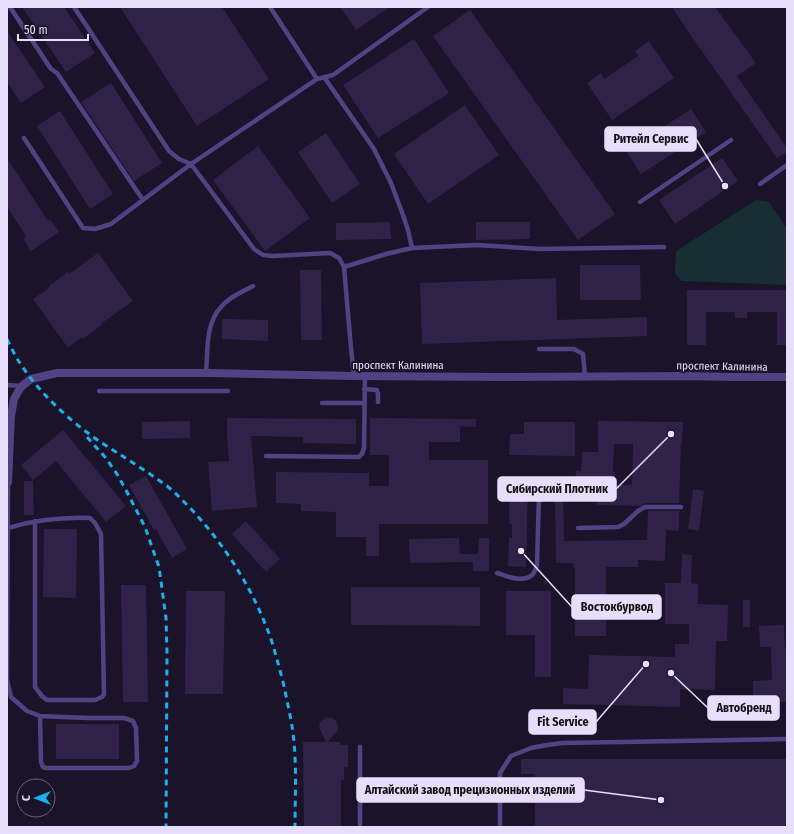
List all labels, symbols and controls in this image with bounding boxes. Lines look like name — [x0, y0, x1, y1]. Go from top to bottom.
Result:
scale bar — [18, 16, 88, 42]
text: 50 m — [24, 23, 48, 37]
callout: Ритейл Сервис — [605, 127, 696, 151]
text: Ритейл Сервис — [613, 132, 689, 146]
street label: проспект Калинина — [352, 359, 444, 372]
street label: проспект Калинина — [676, 359, 768, 374]
callout: Сибирский Плотник — [498, 477, 616, 501]
text: Сибирский Плотник — [506, 482, 609, 496]
callout: Востокбурвод — [572, 595, 661, 619]
text: Востокбурвод — [581, 600, 653, 614]
callout: Автобренд — [708, 696, 779, 720]
text: Автобренд — [716, 701, 771, 715]
callout: Fit Service — [529, 710, 596, 734]
text: Fit Service — [537, 715, 589, 729]
north arrow — [16, 778, 56, 818]
callout: Алтайский завод прецизионных изделий — [357, 778, 584, 802]
text: Алтайский завод прецизионных изделий — [364, 783, 575, 797]
text: С — [20, 795, 33, 801]

